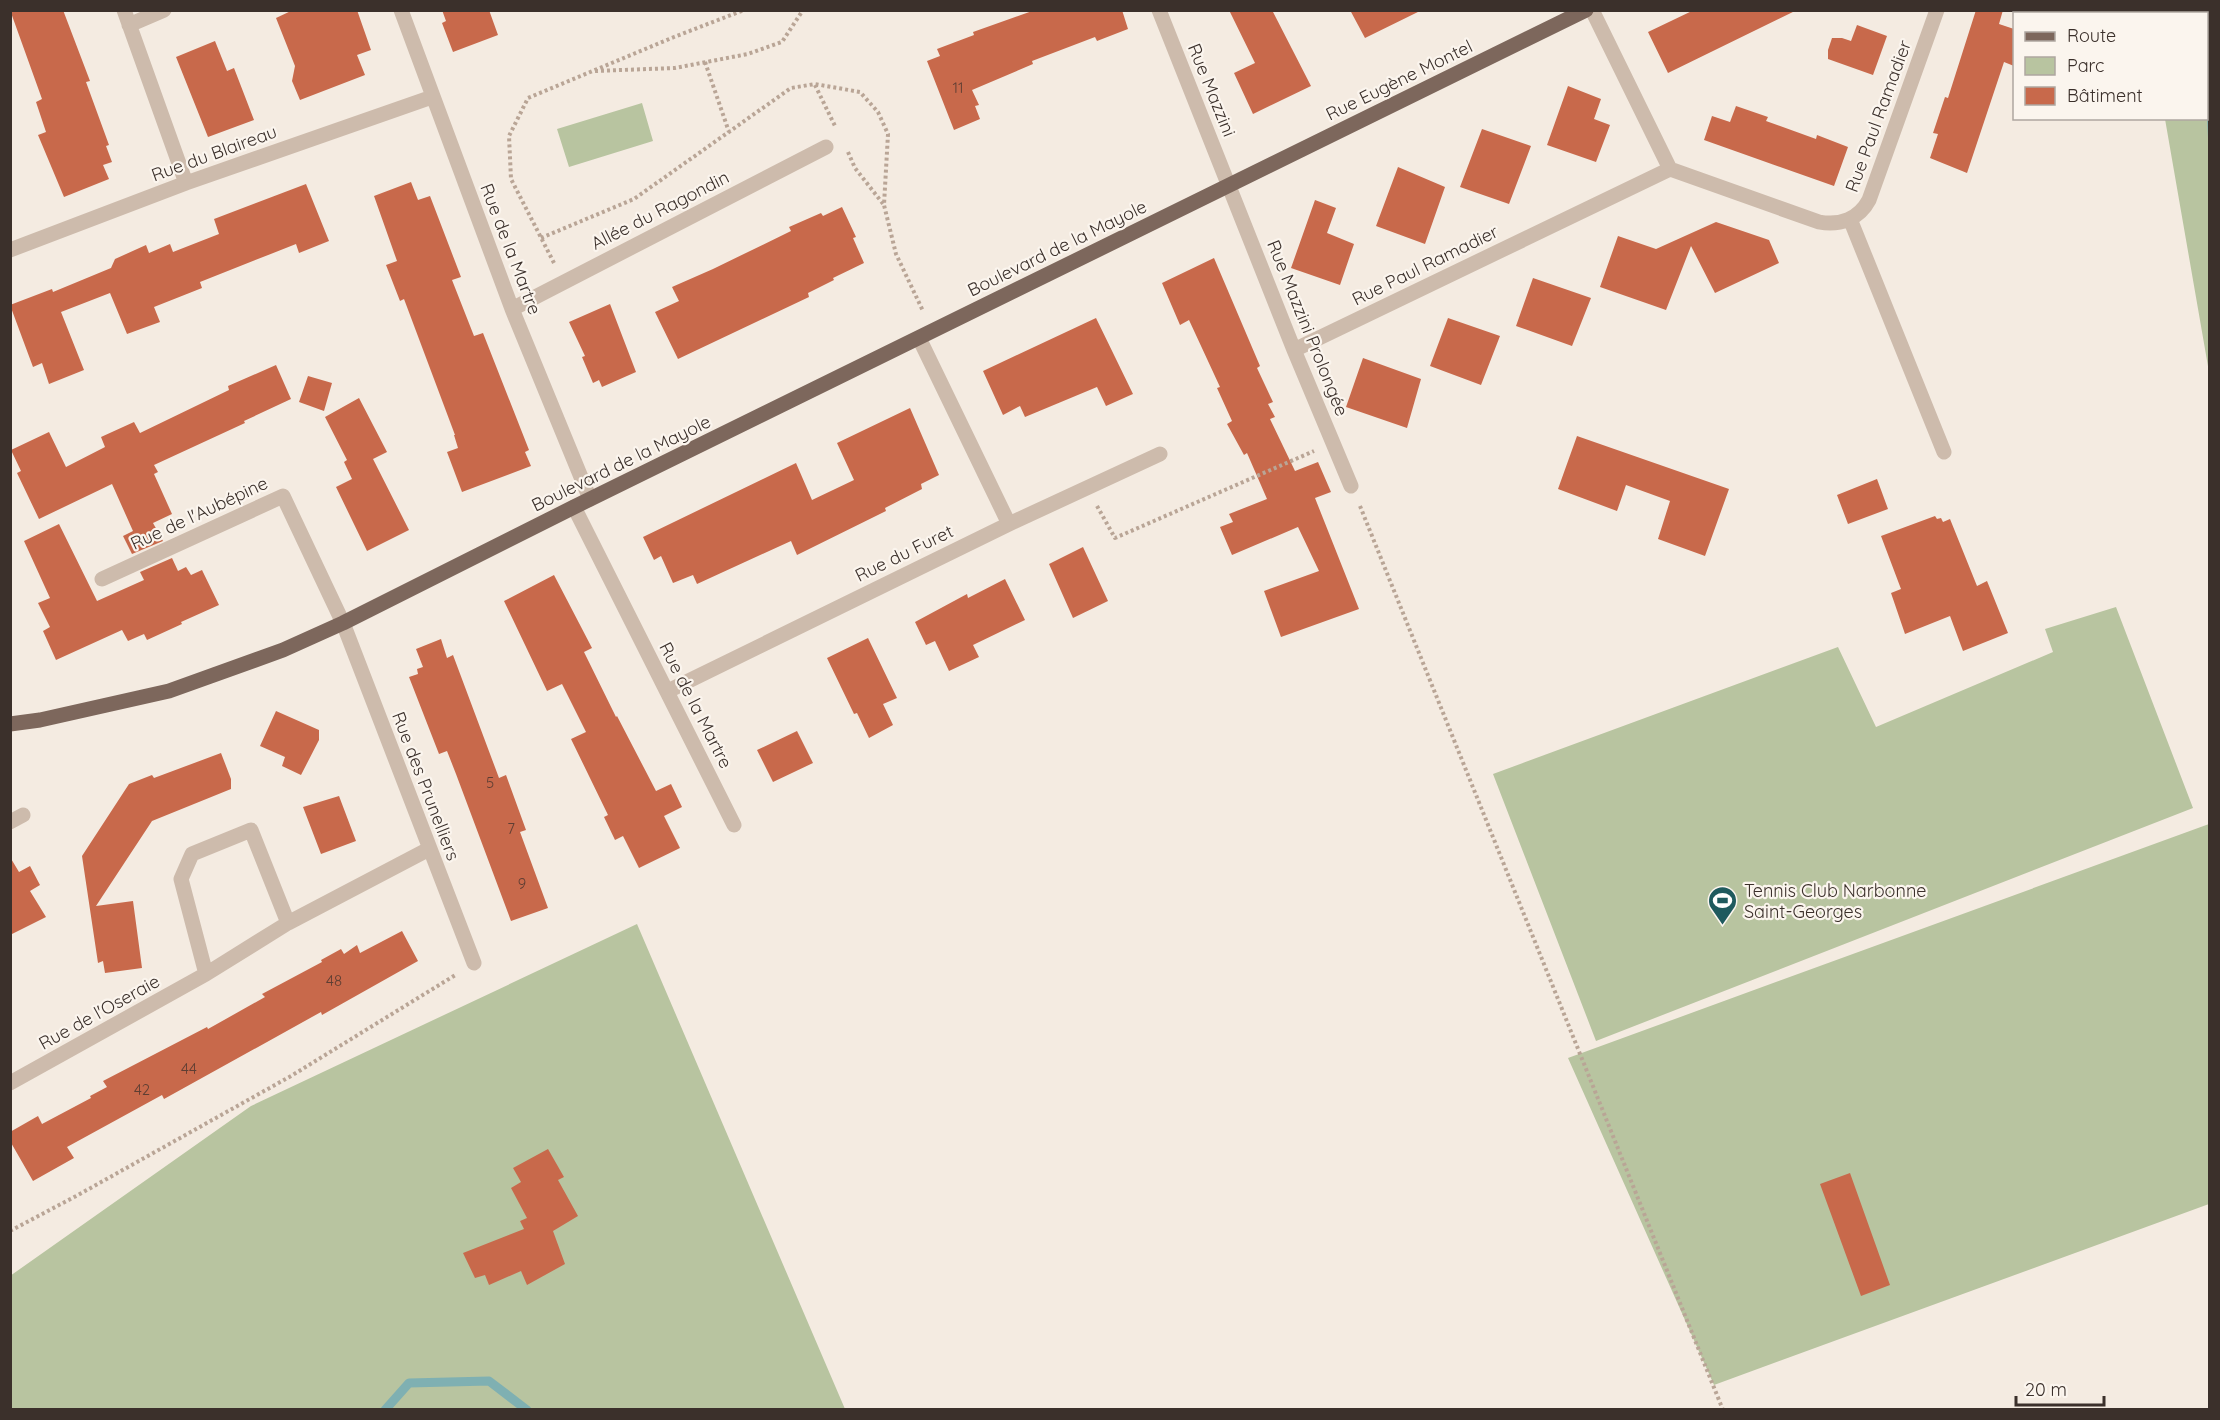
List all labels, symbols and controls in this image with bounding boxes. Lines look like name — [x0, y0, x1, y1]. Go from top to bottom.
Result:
legend — [2013, 12, 2208, 120]
text: Route — [2067, 24, 2116, 47]
street label: Rue Eugène Montel — [1322, 35, 1476, 125]
street label: Rue Paul Ramadier — [1840, 37, 1916, 195]
street label: Rue Mazzini — [1183, 40, 1241, 140]
text: Parc — [2067, 54, 2104, 77]
house number: 11 — [952, 78, 964, 97]
text: Bâtiment — [2067, 84, 2143, 107]
street label: Rue du Blaireau — [148, 120, 280, 186]
street label: Allée du Ragondin — [587, 165, 733, 255]
street label: Rue de la Martre — [475, 180, 547, 318]
street label: Boulevard de la Mayole — [964, 195, 1150, 301]
street label: Rue Paul Ramadier — [1348, 220, 1502, 310]
street label: Rue Mazzini Prolongée — [1262, 237, 1354, 419]
street label: Boulevard de la Mayole — [528, 410, 714, 516]
street label: Rue de l'Aubépine — [127, 471, 271, 555]
street label: Rue du Furet — [851, 519, 957, 587]
street label: Rue de la Martre — [654, 638, 738, 772]
street label: Rue des Prunelliers — [387, 708, 465, 864]
house number: 5 — [486, 773, 494, 792]
house number: 7 — [507, 819, 515, 838]
house number: 9 — [518, 874, 526, 893]
place label: Tennis Club Narbonne Saint-Georges — [1744, 879, 1926, 923]
sports icon: Tennis Club Narbonne Saint-Georges — [1707, 884, 1739, 926]
street label: Rue de l'Oseraie — [34, 969, 164, 1055]
house number: 48 — [326, 971, 342, 990]
house number: 44 — [181, 1059, 197, 1078]
house number: 42 — [134, 1080, 150, 1099]
scale bar — [2016, 1369, 2104, 1407]
text: 20 m — [2025, 1378, 2067, 1401]

